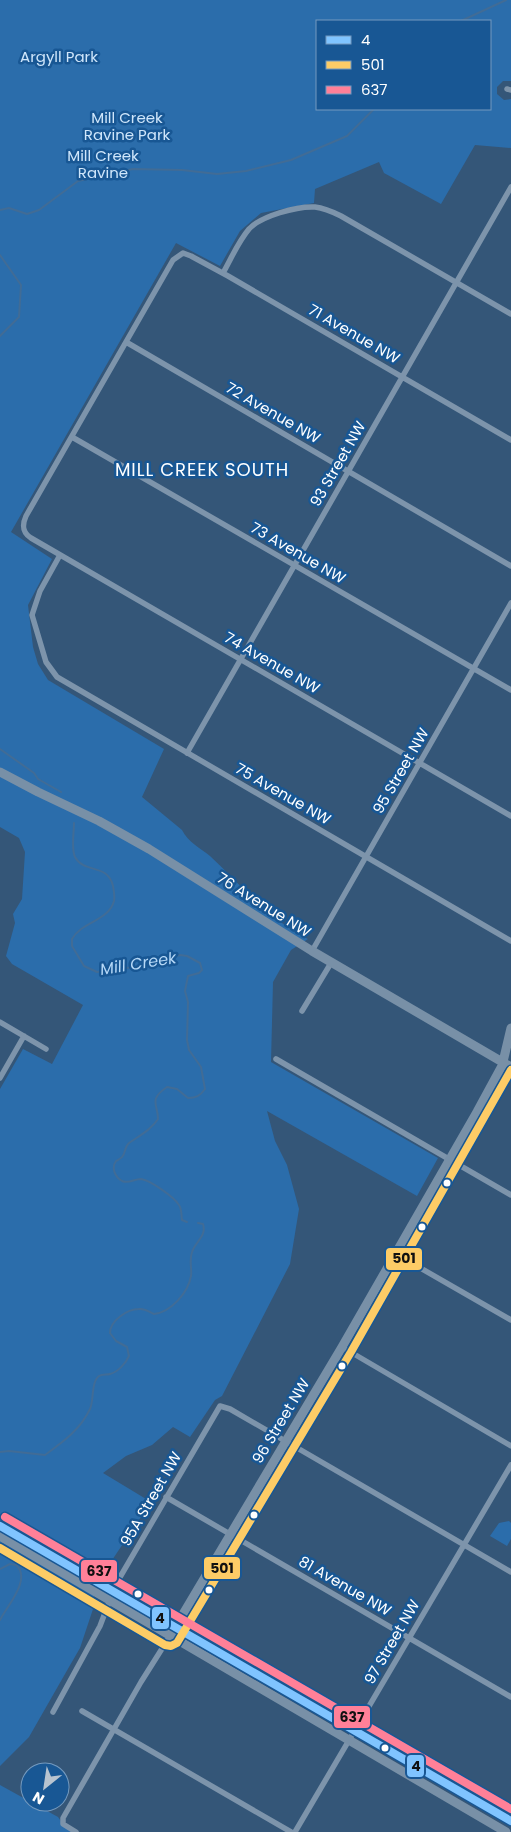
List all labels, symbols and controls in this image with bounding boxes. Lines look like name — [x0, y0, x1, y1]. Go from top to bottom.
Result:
legend — [316, 20, 491, 110]
text: 4 — [361, 29, 370, 50]
park label: Argyll Park — [20, 46, 98, 67]
text: 501 — [361, 54, 385, 75]
text: 637 — [361, 79, 388, 100]
park label: Mill Creek Ravine Park — [84, 107, 170, 145]
park label: Mill Creek Ravine — [67, 145, 139, 183]
street label: 71 Avenue NW — [305, 299, 404, 368]
street label: 72 Avenue NW — [222, 377, 325, 448]
street label: 93 Street NW — [305, 417, 371, 510]
district label: MILL CREEK SOUTH — [115, 457, 289, 482]
street label: 73 Avenue NW — [247, 517, 350, 588]
street label: 74 Avenue NW — [221, 627, 324, 699]
street label: 95 Street NW — [367, 724, 434, 818]
street label: 75 Avenue NW — [232, 758, 335, 830]
street label: 76 Avenue NW — [213, 867, 316, 942]
water label: Mill Creek — [98, 946, 179, 981]
unlabelled marker — [442, 1178, 452, 1188]
unlabelled marker — [417, 1222, 427, 1232]
line badge: 501 — [385, 1247, 423, 1271]
text: 501 — [392, 1248, 416, 1268]
unlabelled marker — [337, 1361, 347, 1371]
street label: 96 Street NW — [247, 1374, 315, 1467]
street label: 95A Street NW — [115, 1447, 186, 1550]
unlabelled marker — [249, 1510, 259, 1520]
street label: 81 Avenue NW — [295, 1551, 396, 1621]
line badge: 501 — [203, 1556, 241, 1580]
text: 501 — [210, 1558, 234, 1578]
line badge: 637 — [80, 1559, 118, 1583]
text: 637 — [87, 1561, 112, 1581]
unlabelled marker — [204, 1585, 214, 1595]
unlabelled marker — [133, 1589, 143, 1599]
street label: 97 Street NW — [359, 1595, 425, 1688]
line badge: 4 — [151, 1606, 170, 1630]
text: 4 — [155, 1608, 165, 1628]
line badge: 637 — [333, 1705, 371, 1729]
text: 637 — [340, 1707, 365, 1727]
unlabelled marker — [380, 1743, 390, 1753]
line badge: 4 — [406, 1754, 425, 1778]
text: 4 — [411, 1756, 421, 1776]
north arrow — [20, 1762, 70, 1812]
text: N — [29, 1787, 48, 1810]

